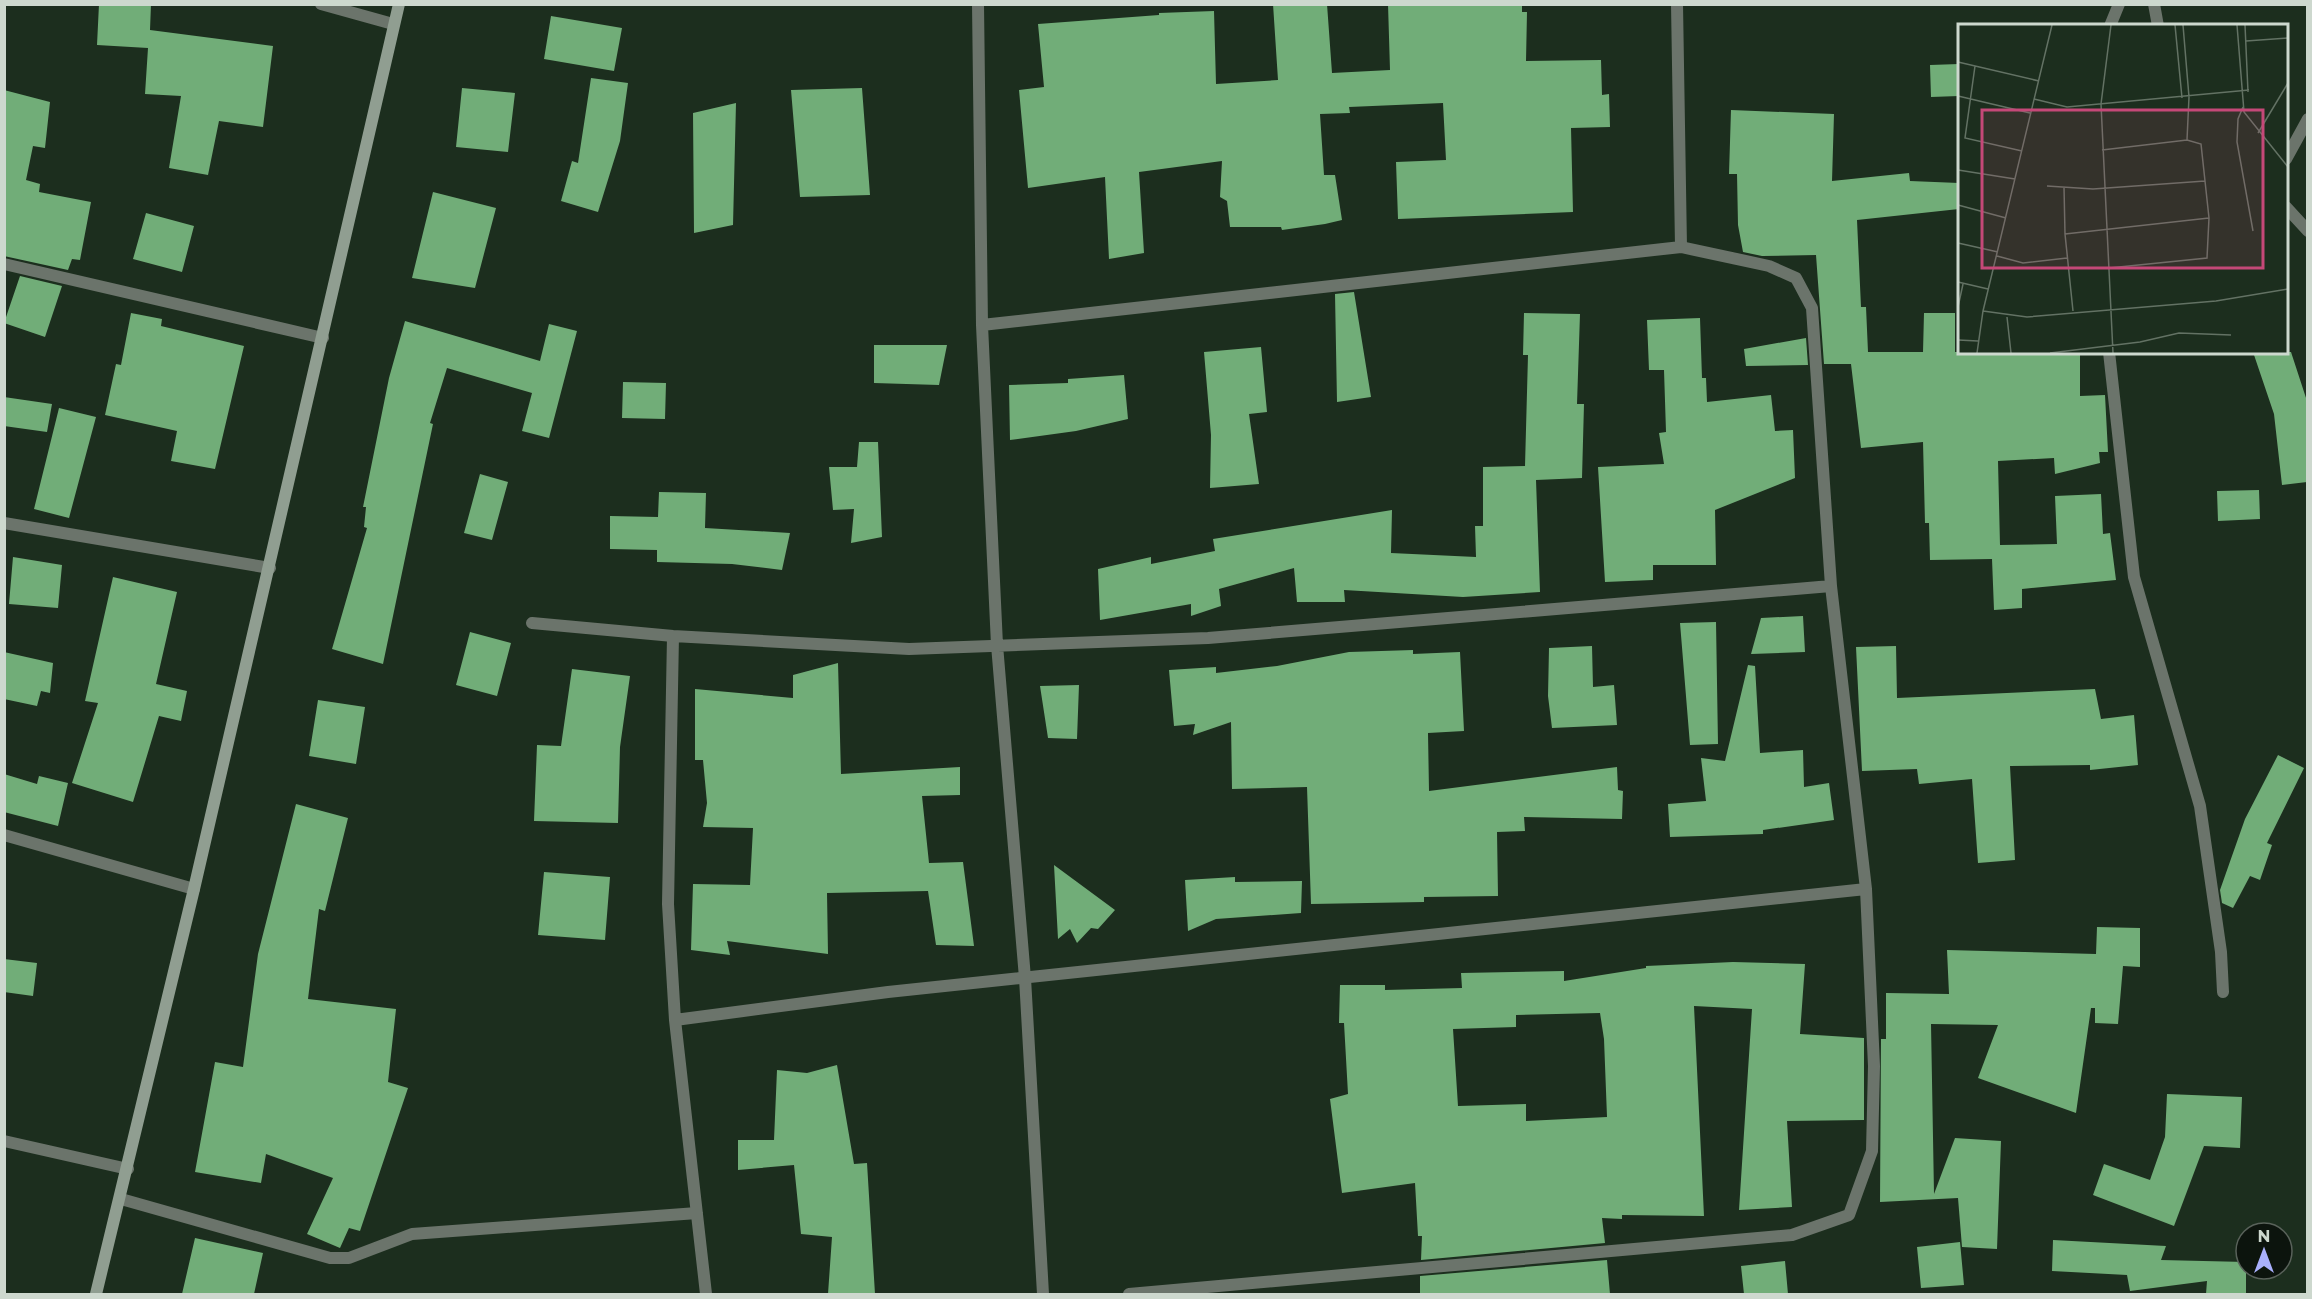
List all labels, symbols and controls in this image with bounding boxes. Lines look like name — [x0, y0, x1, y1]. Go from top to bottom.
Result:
inset map — [1958, 24, 2288, 354]
north arrow — [2234, 1221, 2294, 1281]
text: N — [2258, 1227, 2270, 1246]

